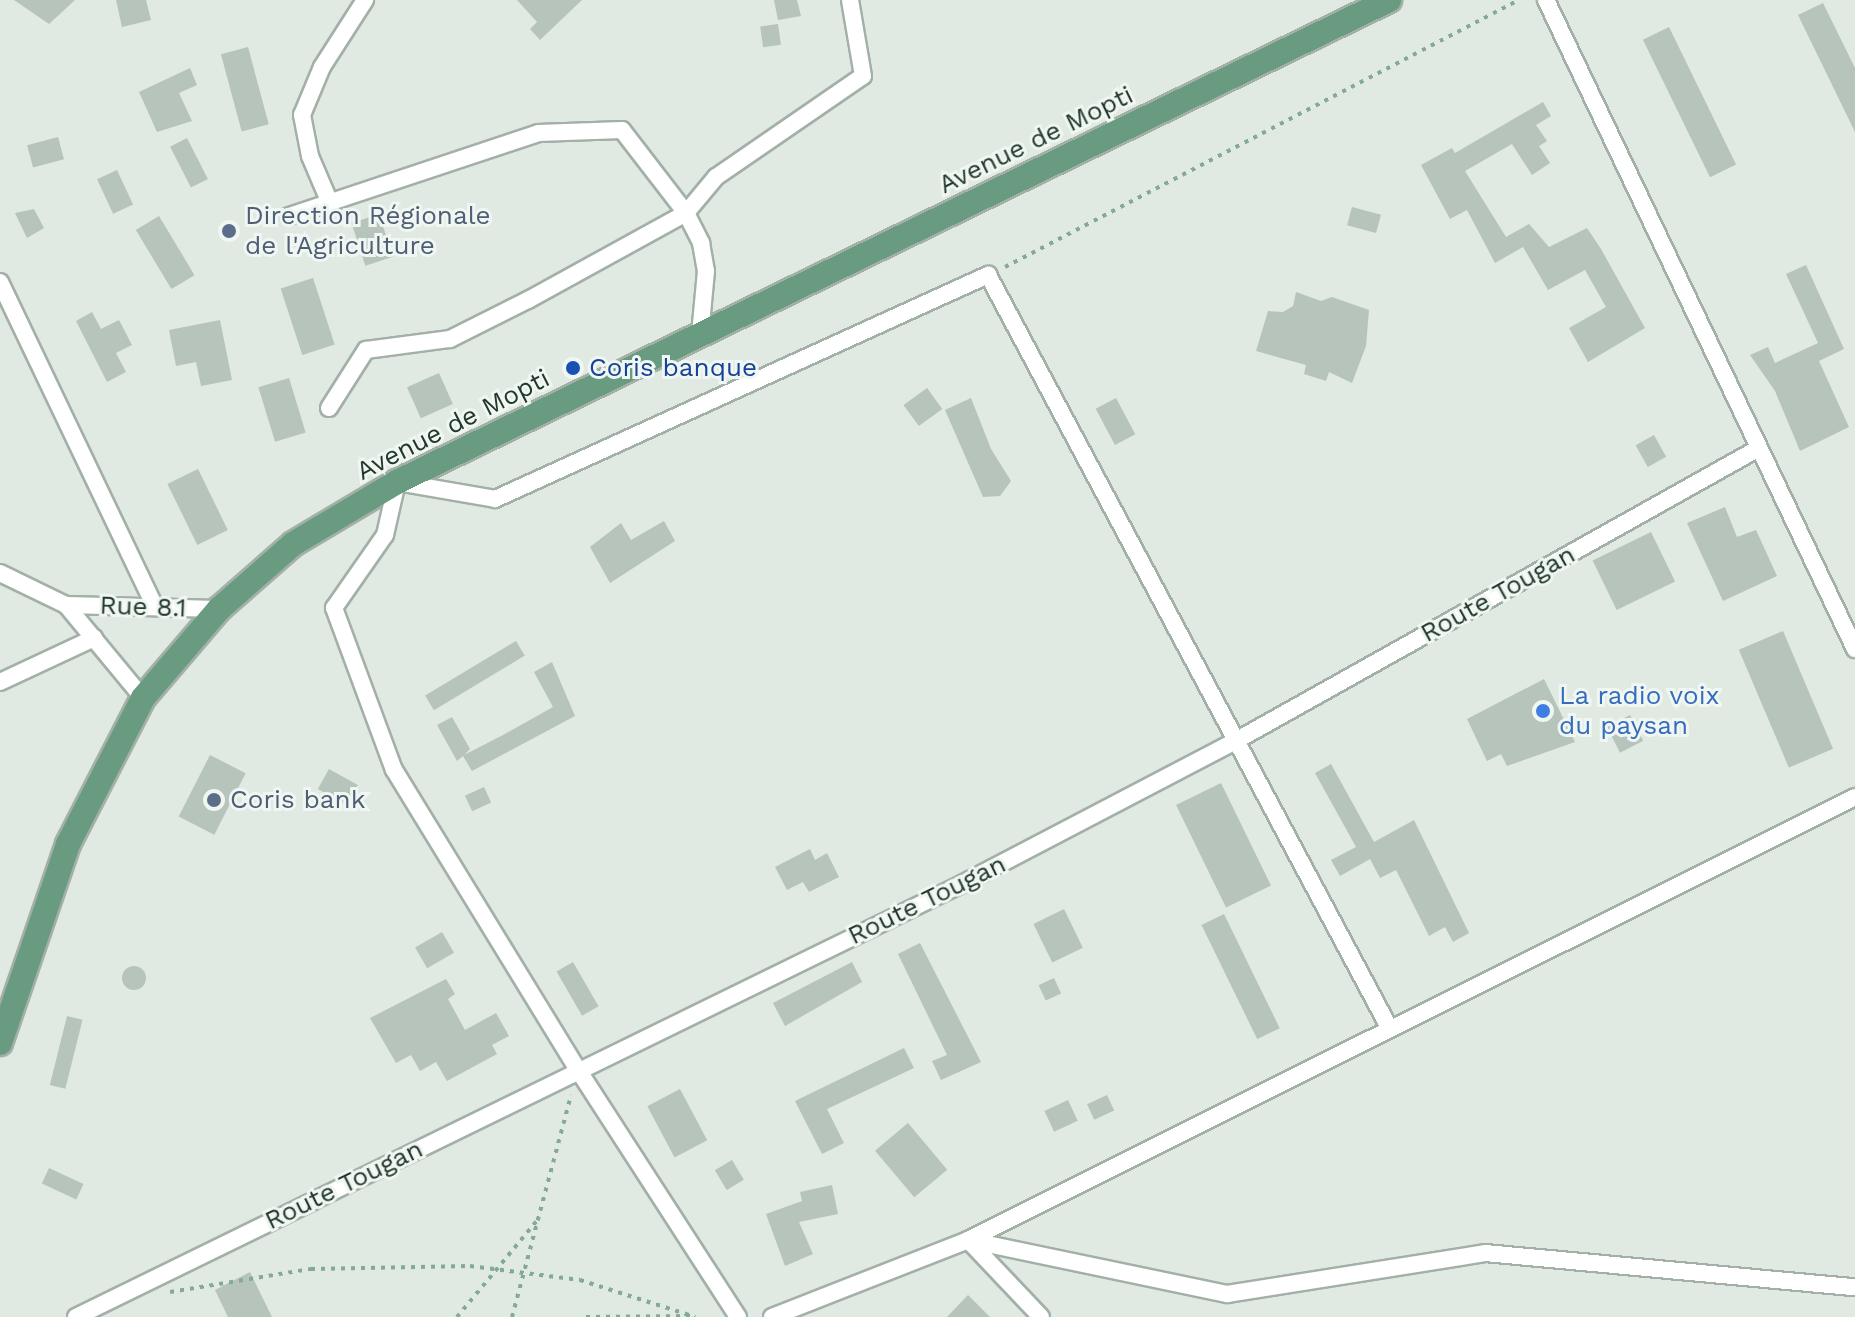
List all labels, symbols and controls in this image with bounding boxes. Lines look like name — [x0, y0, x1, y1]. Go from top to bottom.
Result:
street label: Avenue de Mopti — [934, 79, 1138, 201]
place label: Direction Régionale de l'Agriculture — [245, 200, 491, 262]
marker: Direction Régionale de l'Agriculture — [220, 222, 238, 240]
place label: Coris banque — [589, 352, 757, 384]
marker: Coris banque — [564, 359, 582, 377]
street label: Avenue de Mopti — [351, 363, 555, 487]
street label: Route Tougan — [1415, 539, 1581, 649]
street label: Rue 8.1 — [99, 590, 187, 624]
place label: La radio voix du paysan — [1559, 680, 1721, 742]
marker: La radio voix du paysan — [1534, 702, 1552, 720]
place label: Coris bank — [230, 784, 365, 816]
marker: Coris bank — [205, 791, 223, 809]
street label: Route Tougan — [843, 848, 1011, 952]
street label: Route Tougan — [260, 1133, 428, 1237]

